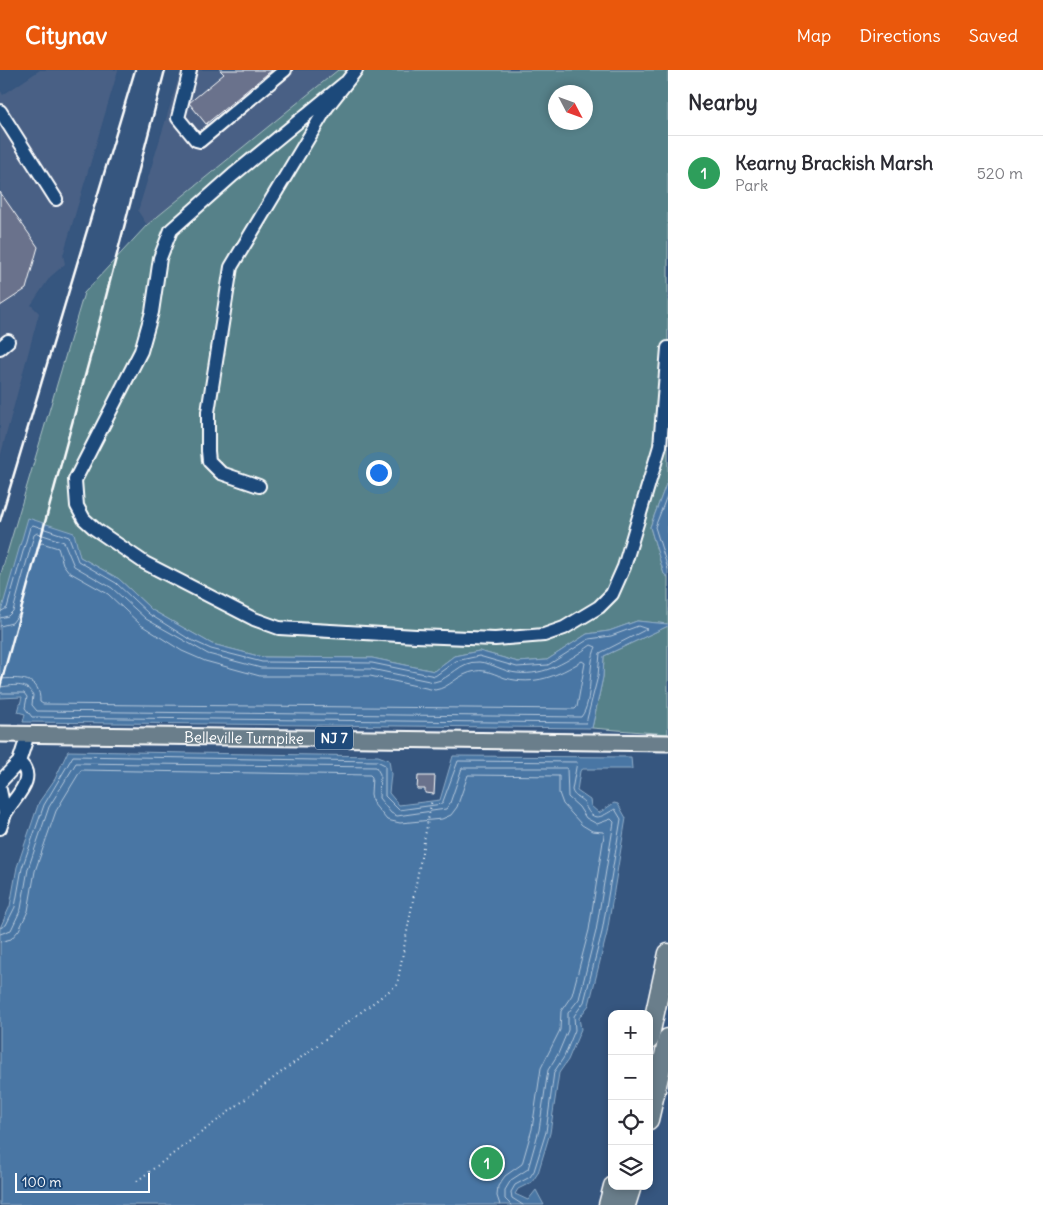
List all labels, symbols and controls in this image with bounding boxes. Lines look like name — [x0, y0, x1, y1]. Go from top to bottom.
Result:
text: Citynav — [25, 20, 107, 50]
text: Map — [796, 24, 831, 47]
text: Directions — [859, 24, 941, 47]
text: Saved — [969, 24, 1018, 47]
north arrow — [548, 85, 593, 130]
text: Nearby — [688, 89, 758, 116]
text: Kearny Brackish Marsh — [735, 151, 933, 175]
text: 1 — [701, 163, 707, 183]
text: 520 m — [977, 163, 1023, 183]
text: Park — [735, 175, 768, 195]
your location — [366, 460, 392, 486]
road number: NJ 7 — [315, 726, 353, 750]
street label: Belleville Turnpike — [184, 727, 304, 748]
map controls — [608, 1010, 653, 1190]
button: + — [608, 1010, 653, 1055]
button: − — [608, 1055, 653, 1100]
button: locate — [608, 1100, 653, 1145]
pin: 1 — [471, 1144, 503, 1182]
button: layers — [608, 1145, 653, 1190]
scale bar — [15, 1170, 150, 1193]
text: 100 m — [22, 1173, 62, 1191]

